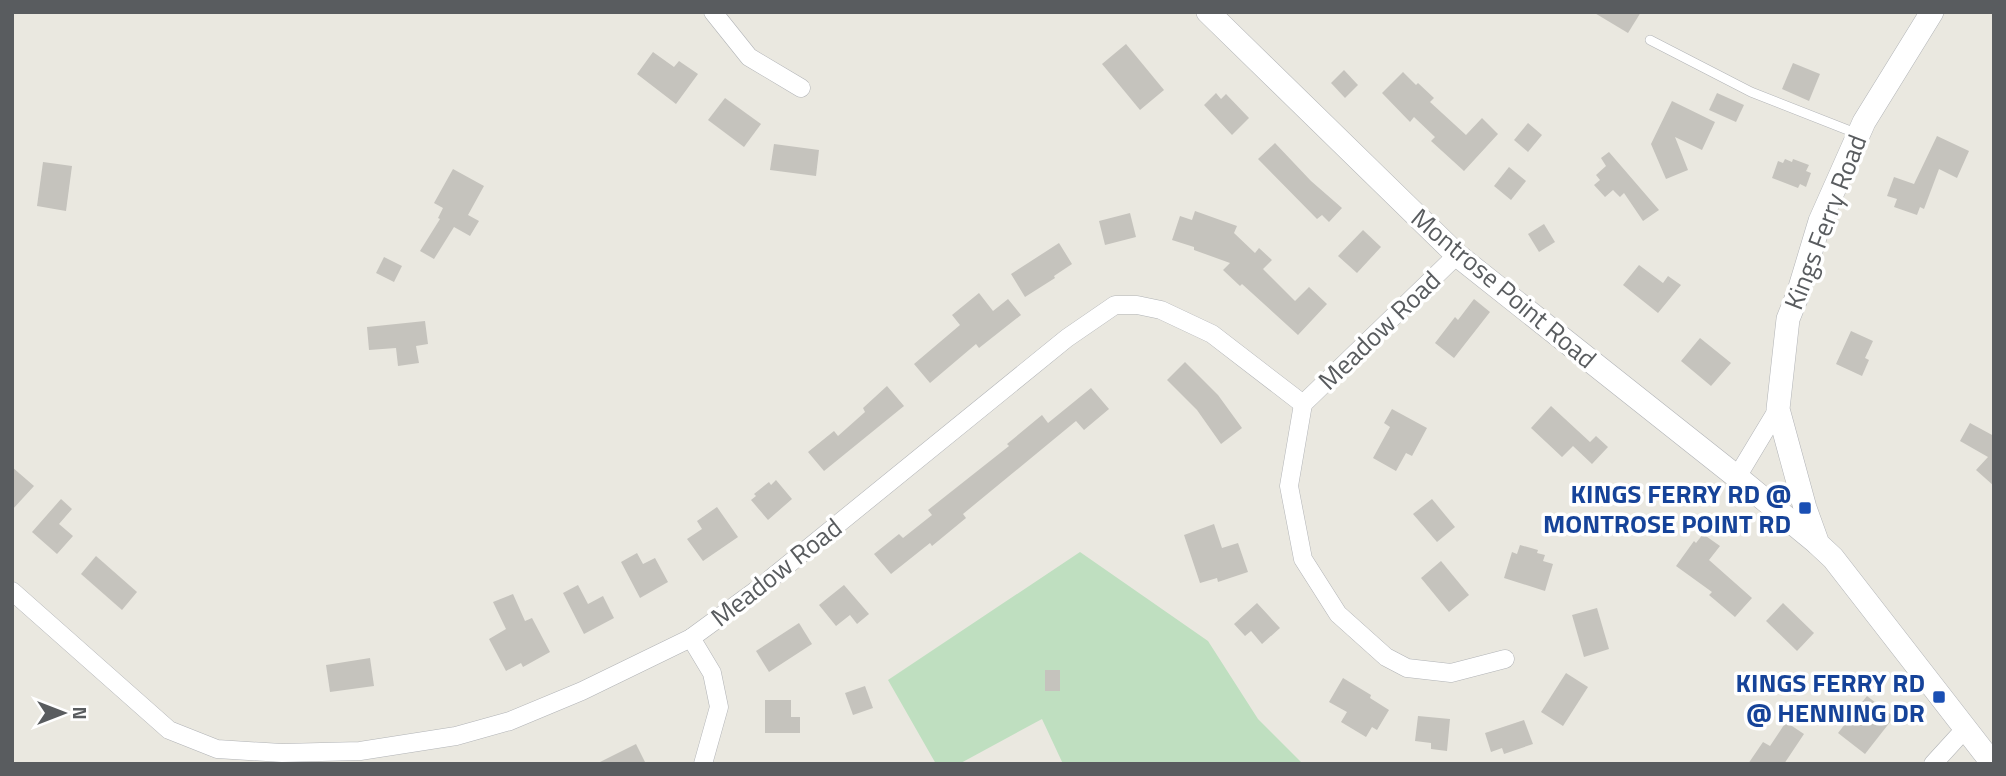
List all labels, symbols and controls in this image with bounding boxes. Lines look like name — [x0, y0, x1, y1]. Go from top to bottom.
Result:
street label: Kings Ferry Road — [1774, 129, 1876, 315]
street label: Montrose Point Road — [1403, 199, 1605, 377]
street label: Meadow Road — [1309, 261, 1449, 399]
place label: KINGS FERRY RD @ MONTROSE POINT RD — [1543, 474, 1791, 543]
marker: KINGS FERRY RD @ MONTROSE POINT RD — [1797, 500, 1813, 516]
street label: Meadow Road — [702, 508, 850, 636]
place label: KINGS FERRY RD @ HENNING DR — [1736, 663, 1925, 732]
north arrow — [28, 678, 98, 748]
marker: KINGS FERRY RD @ HENNING DR — [1931, 689, 1947, 705]
text: N — [66, 706, 95, 720]

